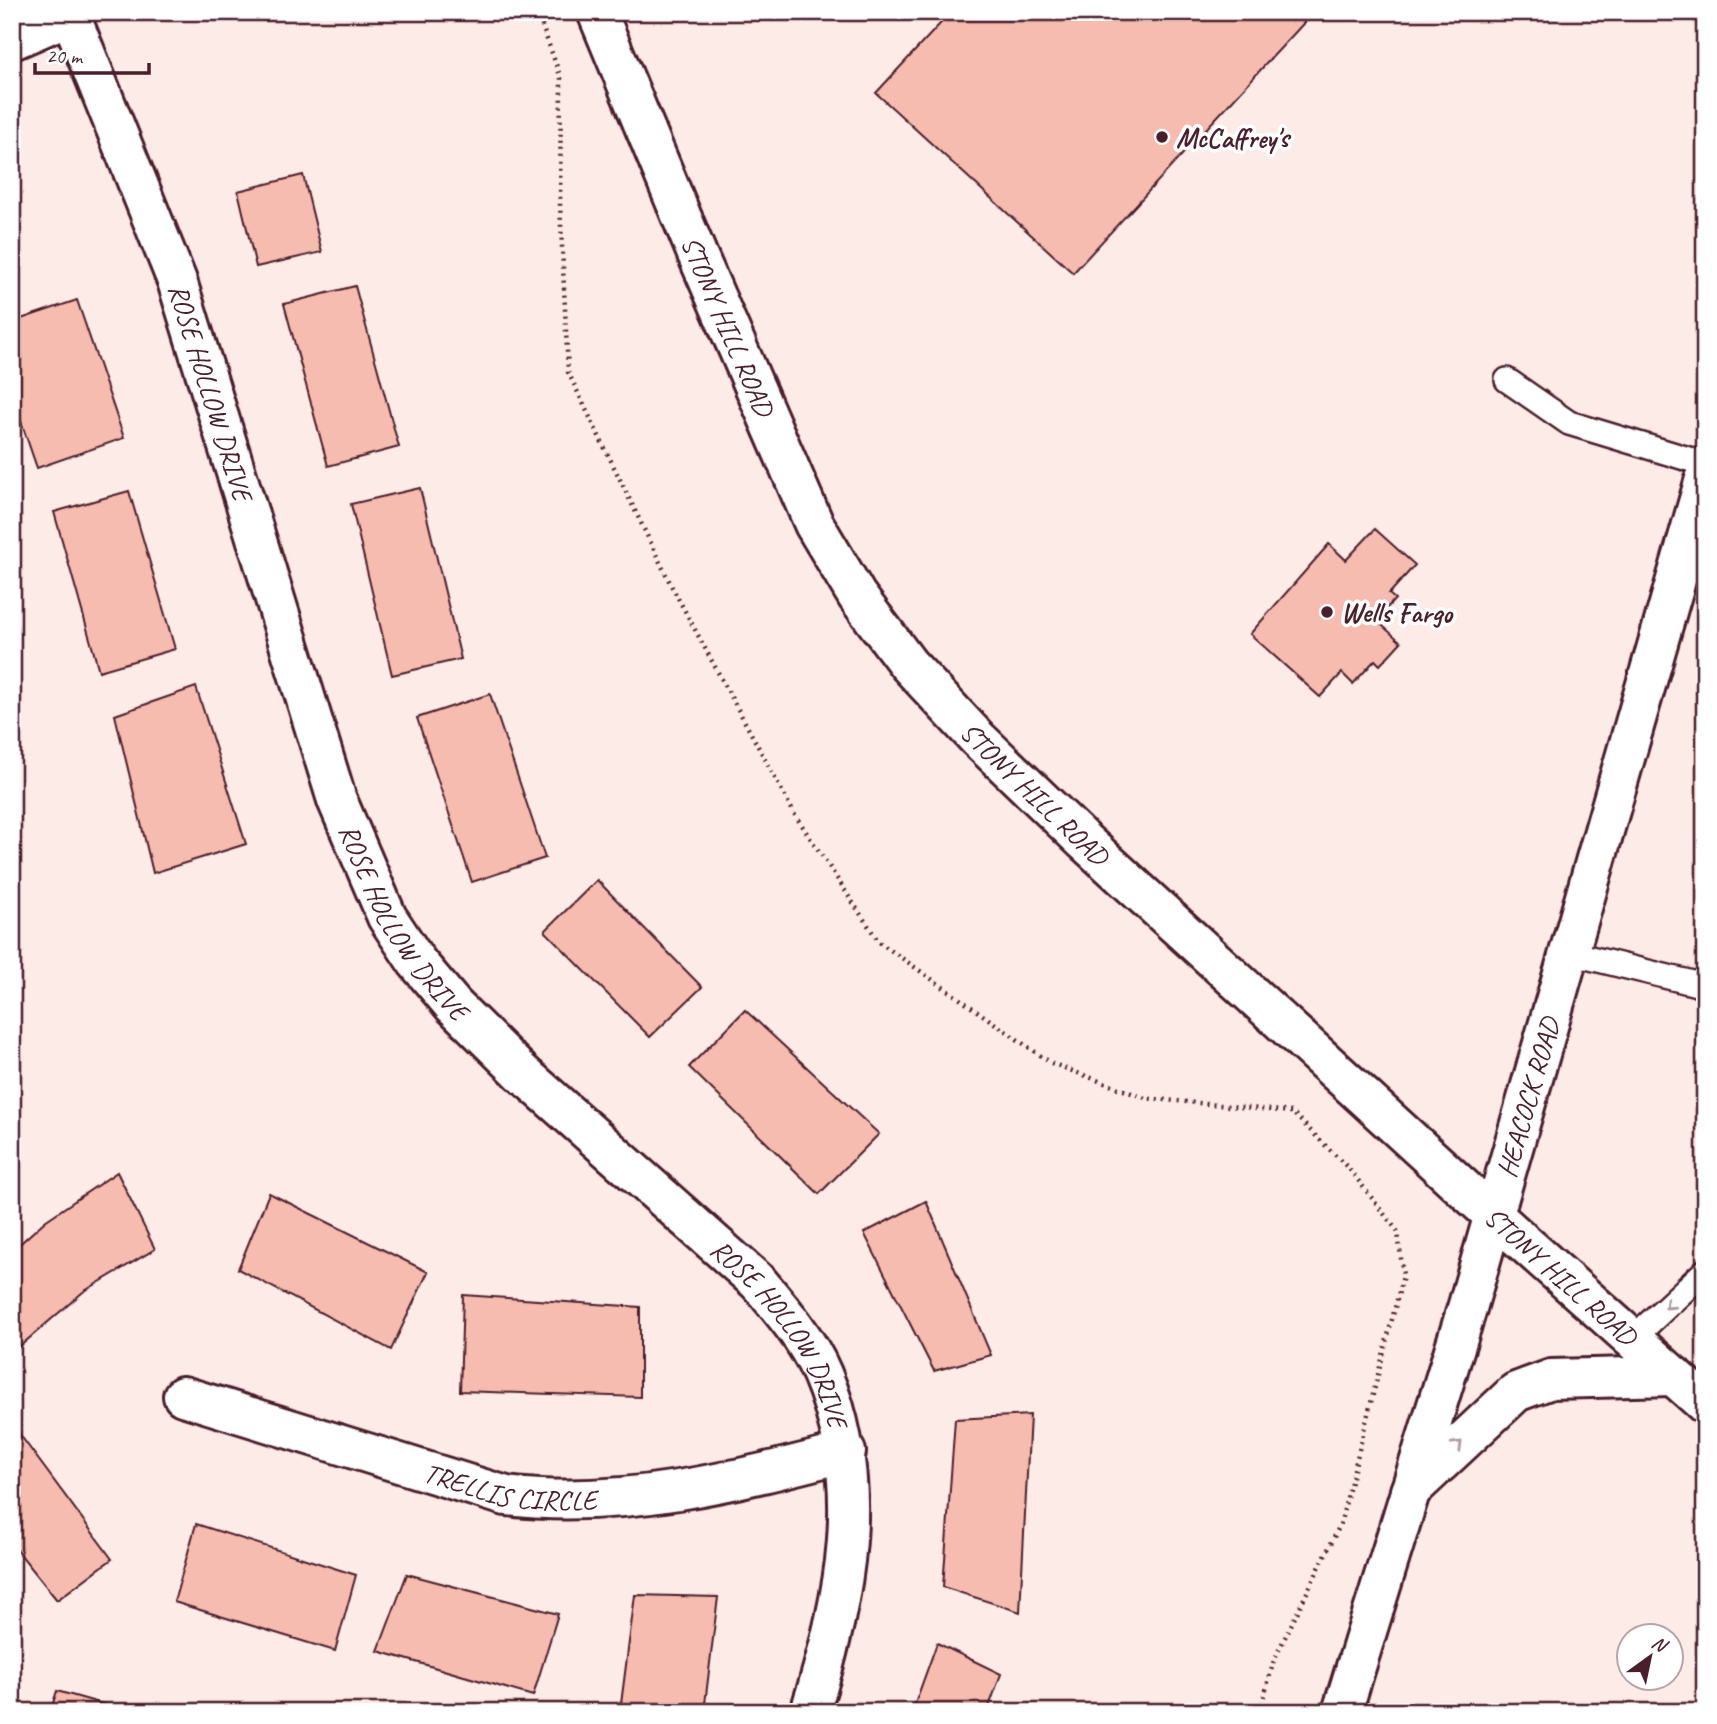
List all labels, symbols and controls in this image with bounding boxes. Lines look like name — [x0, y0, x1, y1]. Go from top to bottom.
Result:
scale bar — [35, 32, 149, 76]
text: 20 m — [46, 43, 84, 69]
place label: McCaffrey's — [1176, 120, 1292, 155]
marker: McCaffrey's — [1154, 129, 1170, 145]
street label: STONY HILL ROAD — [674, 231, 783, 423]
street label: ROSE HOLLOW DRIVE — [161, 279, 262, 508]
place label: Wells Fargo — [1341, 595, 1454, 630]
marker: Wells Fargo — [1319, 604, 1335, 620]
street label: STONY HILL ROAD — [953, 714, 1118, 874]
street label: ROSE HOLLOW DRIVE — [332, 819, 479, 1031]
street label: HEACOCK ROAD — [1488, 1011, 1568, 1181]
street label: STONY HILL ROAD — [1478, 1199, 1646, 1354]
street label: ROSE HOLLOW DRIVE — [704, 1231, 857, 1434]
one-way arrow — [1664, 1297, 1677, 1310]
one-way arrow — [1450, 1441, 1463, 1454]
street label: TRELLIS CIRCLE — [420, 1454, 600, 1517]
north arrow — [1616, 1622, 1686, 1692]
text: N — [1647, 1630, 1673, 1659]

